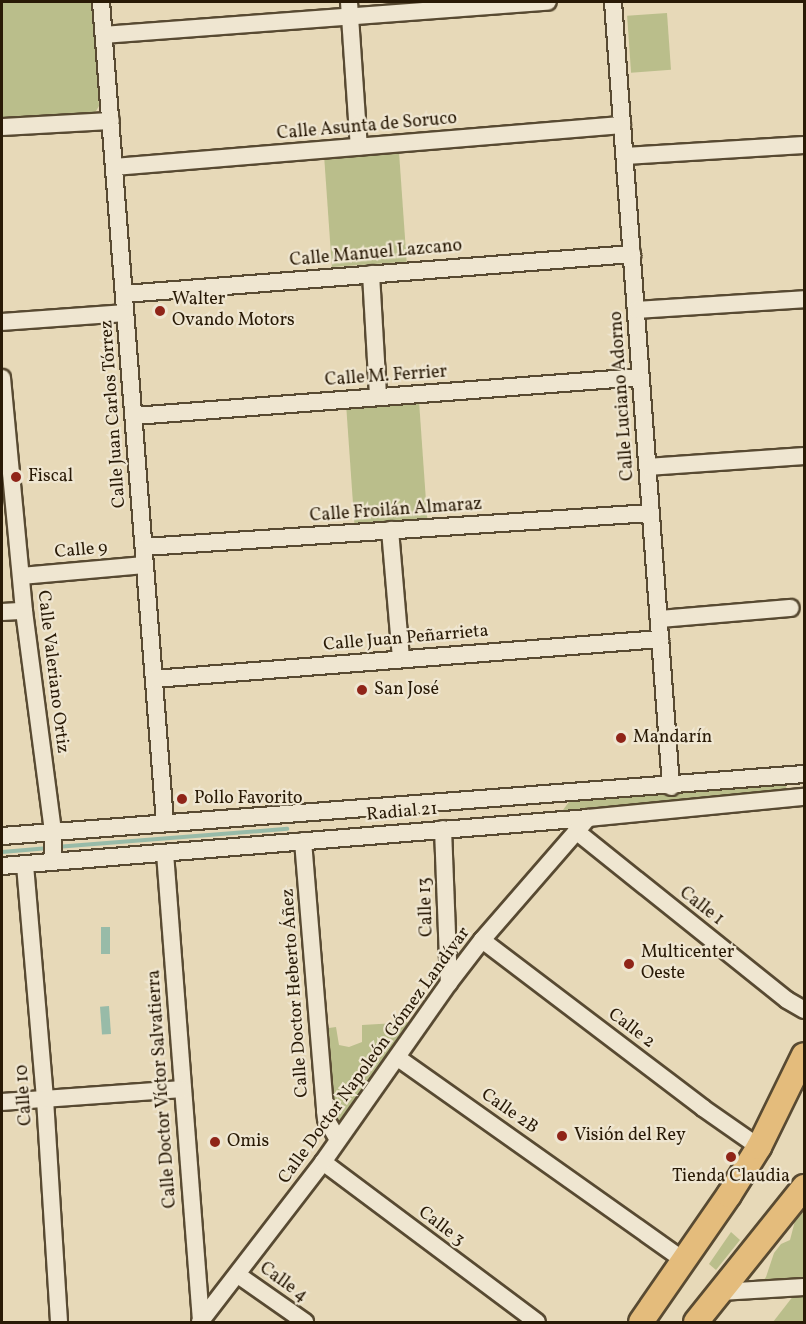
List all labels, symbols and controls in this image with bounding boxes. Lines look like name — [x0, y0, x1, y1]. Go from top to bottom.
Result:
street label: Calle Asunta de Soruco — [276, 108, 458, 146]
street label: Calle Manuel Lazcano — [289, 236, 463, 272]
place label: Walter Ovando Motors — [172, 290, 295, 332]
marker: Walter Ovando Motors — [153, 304, 167, 318]
street label: Calle Luciano Adorno — [606, 310, 640, 482]
street label: Calle Juan Carlos Tórrez — [97, 319, 131, 509]
street label: Calle M. Ferrier — [324, 362, 448, 392]
place label: Fiscal — [28, 466, 73, 488]
marker: Fiscal — [9, 470, 23, 484]
street label: Calle Froilán Almaraz — [309, 494, 483, 528]
street label: Calle 9 — [54, 538, 108, 564]
street label: Calle Valeriano Ortiz — [31, 589, 73, 755]
street label: Calle Juan Peñarrieta — [323, 621, 489, 657]
place label: San José — [374, 679, 439, 701]
marker: San José — [355, 683, 369, 697]
place label: Mandarín — [633, 727, 712, 749]
marker: Mandarín — [614, 731, 628, 745]
place label: Pollo Favorito — [194, 788, 303, 810]
marker: Pollo Favorito — [175, 792, 189, 806]
street label: Radial 21 — [365, 799, 439, 827]
street label: Calle 13 — [415, 877, 439, 937]
street label: Calle 1 — [674, 883, 728, 931]
street label: Calle Doctor Heberto Áñez — [278, 888, 314, 1098]
street label: Calle Doctor Napoleón Gómez Landívar — [274, 923, 476, 1189]
place label: Multicenter Oeste — [641, 943, 734, 986]
marker: Multicenter Oeste — [622, 957, 636, 971]
street label: Calle Doctor Víctor Salvatierra — [144, 969, 182, 1209]
street label: Calle 2 — [603, 1004, 659, 1054]
street label: Calle 10 — [12, 1064, 38, 1126]
street label: Calle 2B — [476, 1085, 542, 1139]
place label: Visión del Rey — [574, 1125, 686, 1147]
marker: Visión del Rey — [555, 1129, 569, 1143]
place label: Omis — [227, 1131, 269, 1153]
marker: Omis — [208, 1135, 222, 1149]
marker: Tienda Claudia — [724, 1150, 738, 1164]
place label: Tienda Claudia — [672, 1166, 790, 1188]
street label: Calle 3 — [413, 1202, 469, 1252]
street label: Calle 4 — [255, 1258, 311, 1308]

